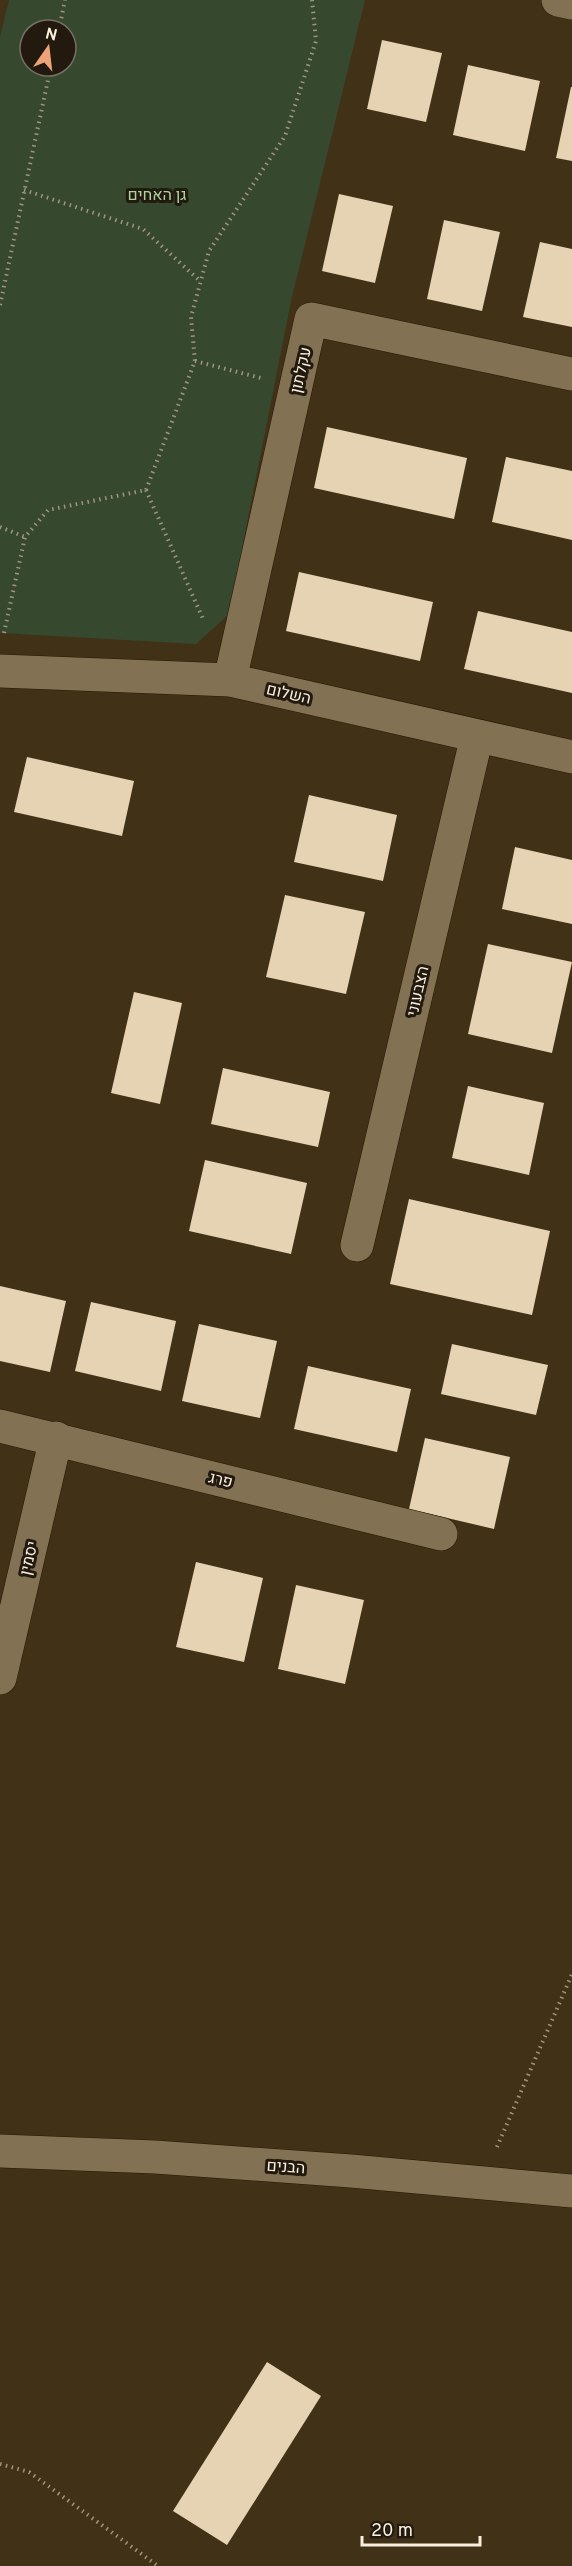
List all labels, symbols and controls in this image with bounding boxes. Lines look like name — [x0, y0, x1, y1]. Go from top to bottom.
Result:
north arrow — [18, 18, 78, 78]
text: N — [43, 24, 59, 46]
park label: גן האחים — [128, 186, 186, 206]
street label: עקלתון — [287, 345, 317, 395]
street label: השלום — [264, 680, 313, 710]
street label: הצבעוני — [403, 964, 434, 1019]
street label: פרג — [206, 1468, 235, 1494]
street label: יסמין — [16, 1539, 44, 1578]
street label: הבנים — [266, 2157, 306, 2179]
scale bar — [362, 2509, 480, 2547]
text: 20 m — [371, 2520, 413, 2543]

